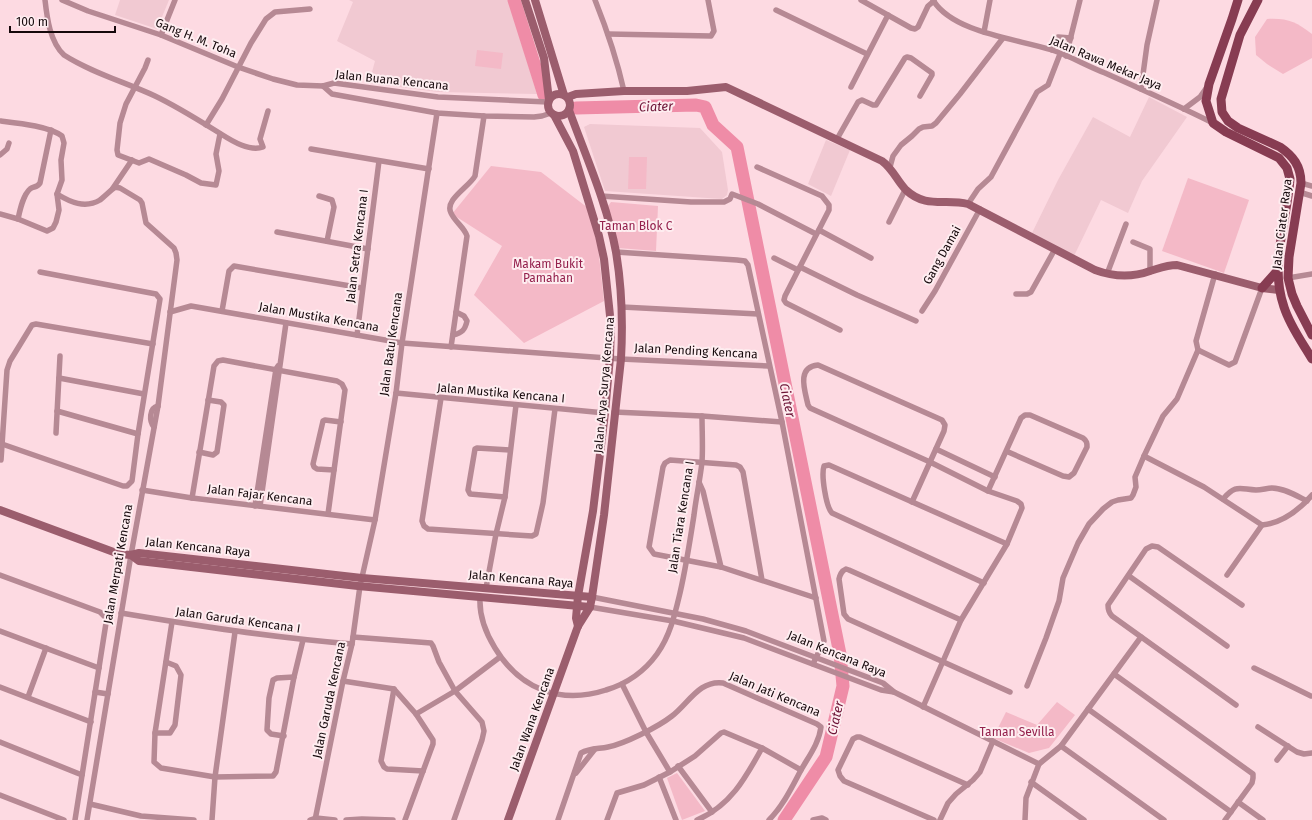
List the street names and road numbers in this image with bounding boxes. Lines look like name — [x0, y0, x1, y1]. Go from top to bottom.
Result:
street label: Gang H. M. Toha — [153, 15, 239, 61]
street label: Jalan Rawa Mekar Jaya — [1048, 33, 1164, 93]
street label: Jalan Buana Kencana — [335, 67, 449, 93]
street label: Jalan Ciater Raya — [1269, 178, 1295, 270]
street label: Jalan Setra Kencana I — [343, 188, 371, 304]
street label: Gang Damai — [920, 223, 964, 287]
street label: Jalan Batu Kencana — [377, 291, 405, 397]
street label: Jalan Mustika Kencana — [258, 300, 380, 334]
street label: Jalan Arya Surya Kencana — [591, 316, 617, 454]
street label: Jalan Pending Kencana — [634, 341, 758, 361]
street label: Jalan Mustika Kencana I — [436, 380, 566, 406]
street label: Jalan Tiara Kencana I — [665, 460, 697, 574]
street label: Jalan Fajar Kencana — [207, 482, 313, 508]
street label: Jalan Merpati Kencana — [101, 503, 135, 625]
street label: Jalan Kencana Raya — [145, 535, 251, 559]
street label: Jalan Kencana Raya — [468, 567, 574, 591]
street label: Jalan Garuda Kencana I — [175, 604, 301, 636]
street label: Jalan Kencana Raya — [786, 628, 888, 680]
street label: Jalan Garuda Kencana — [310, 640, 348, 760]
street label: Jalan Wana Kencana — [507, 665, 557, 773]
street label: Jalan Jati Kencana — [727, 669, 823, 719]

